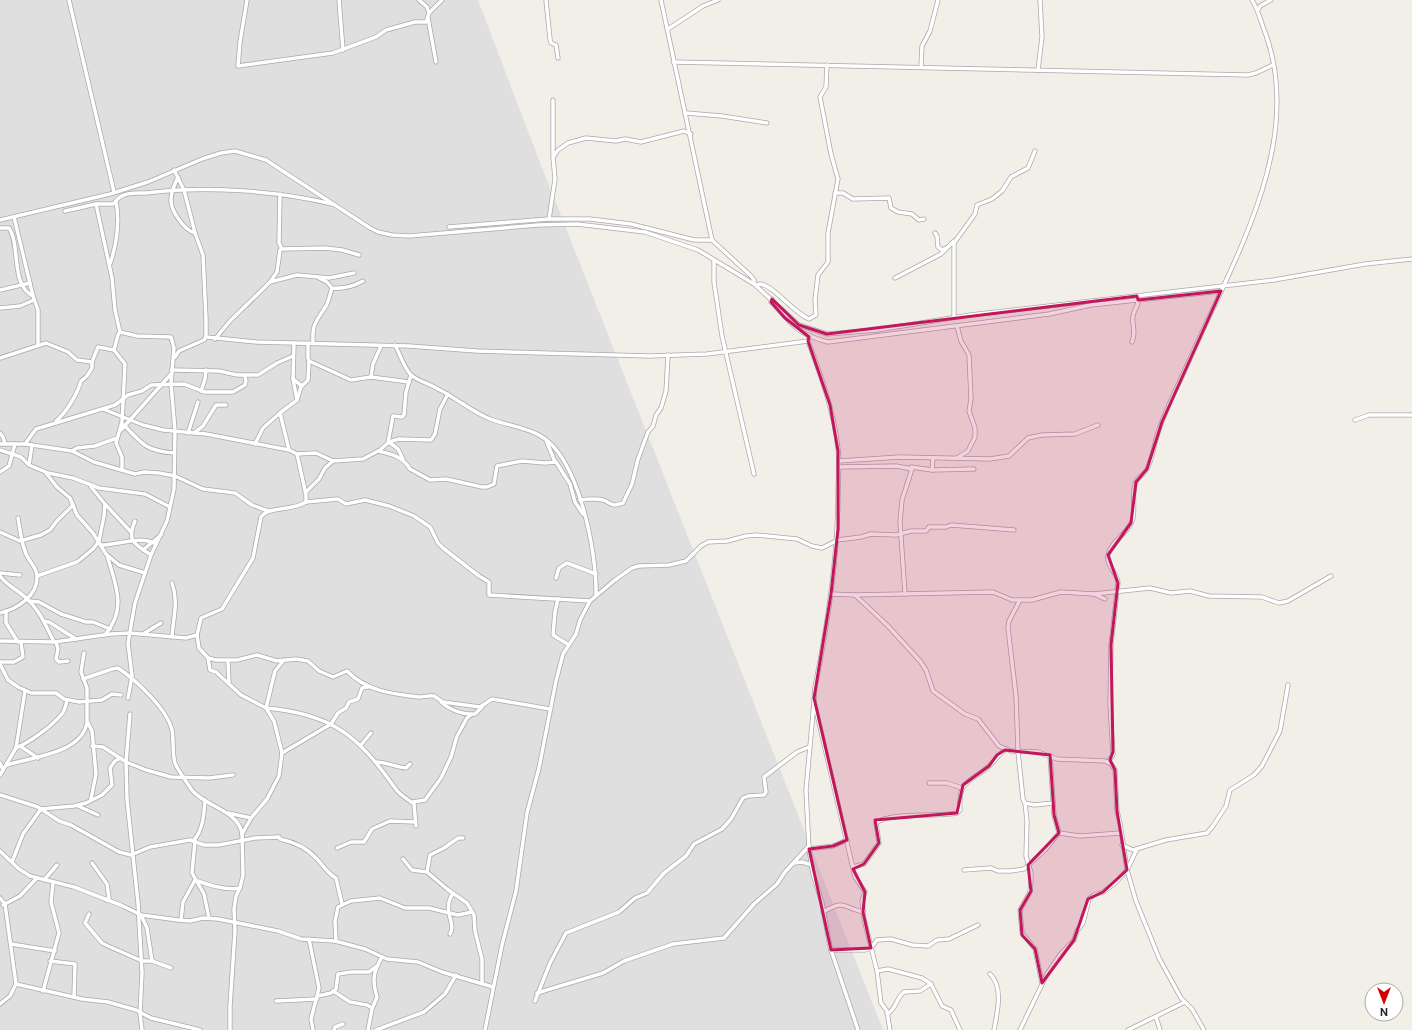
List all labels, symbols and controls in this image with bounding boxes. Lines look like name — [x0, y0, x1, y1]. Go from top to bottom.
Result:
north arrow — [1364, 982, 1404, 1022]
text: N — [1380, 1005, 1388, 1019]

